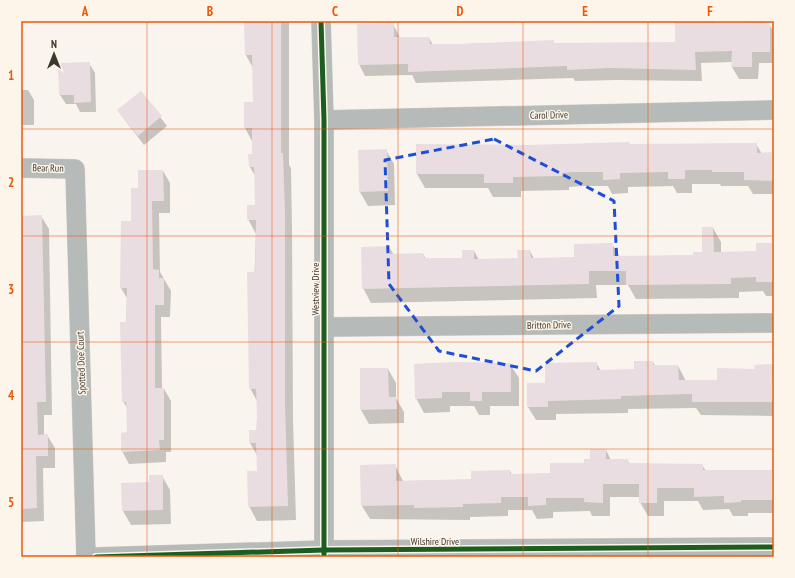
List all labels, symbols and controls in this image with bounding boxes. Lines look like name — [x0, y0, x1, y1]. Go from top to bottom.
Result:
text: A — [81, 3, 89, 20]
text: B — [207, 3, 213, 20]
text: C — [332, 3, 338, 20]
text: D — [457, 3, 464, 20]
text: E — [582, 3, 588, 20]
text: F — [707, 3, 713, 20]
north arrow — [34, 34, 74, 74]
text: N — [51, 37, 57, 51]
text: 1 — [8, 67, 14, 84]
street label: Carol Drive — [530, 108, 568, 122]
street label: Bear Run — [32, 161, 64, 175]
text: 2 — [8, 174, 14, 191]
street label: Westview Drive — [309, 263, 322, 315]
text: 3 — [8, 281, 14, 298]
street label: Britton Drive — [527, 318, 571, 332]
street label: Spotted Doe Court — [73, 331, 89, 395]
text: 4 — [8, 387, 15, 404]
text: 5 — [8, 494, 14, 511]
street label: Wilshire Drive — [411, 535, 459, 548]

